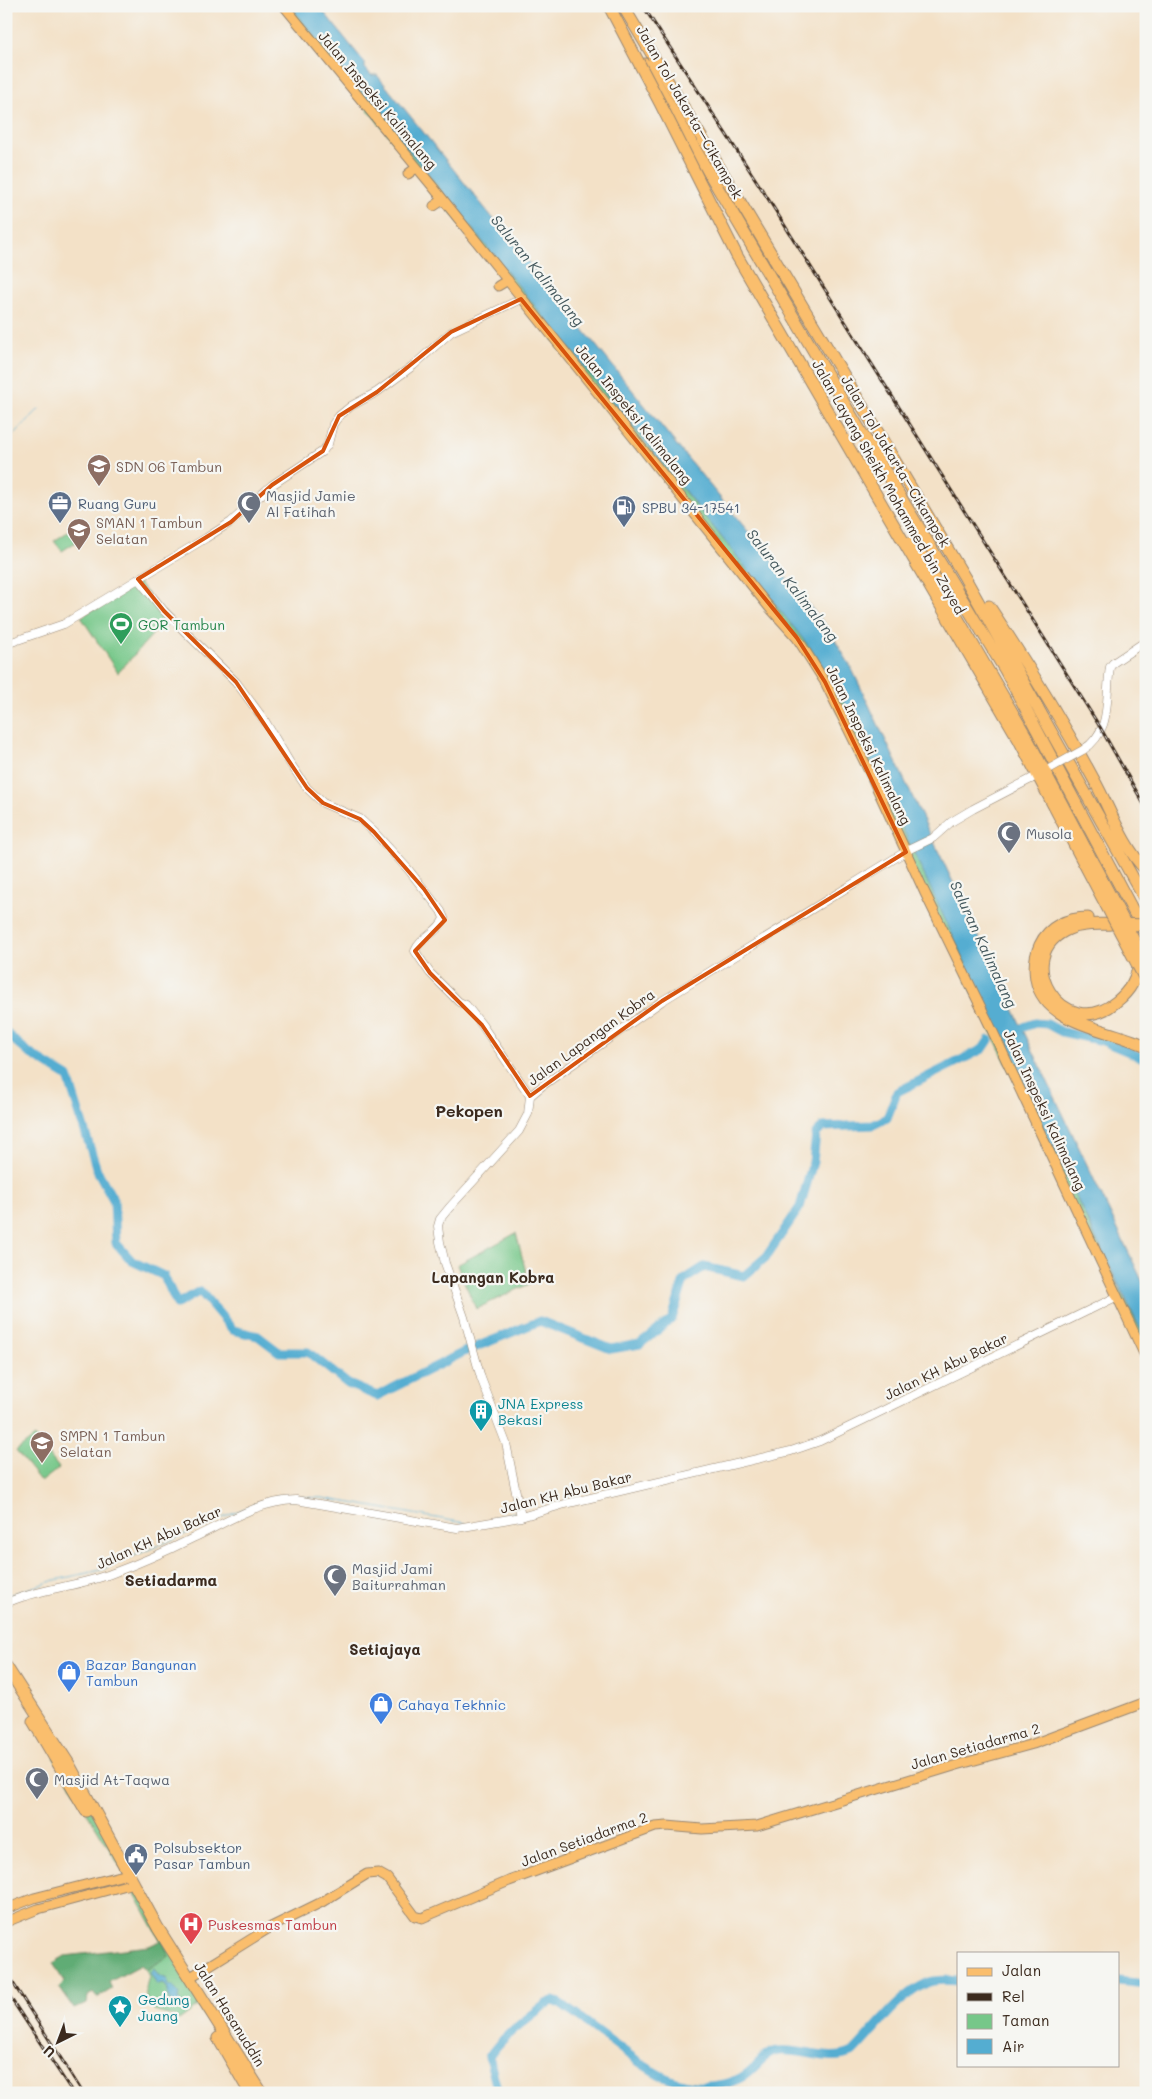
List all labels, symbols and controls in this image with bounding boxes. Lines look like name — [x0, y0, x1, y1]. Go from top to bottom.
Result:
street label: Jalan Tol Jakarta–Cikampek — [632, 22, 748, 202]
street label: Jalan Inspeksi Kalimalang — [315, 27, 441, 173]
water label: Saluran Kalimalang — [487, 210, 589, 330]
street label: Jalan Inspeksi Kalimalang — [572, 340, 696, 488]
street label: Jalan Layang Sheikh Mohammed bin Zayed — [808, 356, 970, 618]
street label: Jalan Tol Jakarta–Cikampek — [837, 372, 955, 550]
school or university icon: SDN 06 Tambun — [86, 453, 112, 487]
place label: SDN 06 Tambun — [116, 457, 222, 476]
place label: Masjid Jamie Al Fatihah — [266, 486, 356, 521]
office icon: Ruang Guru — [47, 490, 73, 524]
mosque icon: Masjid Jamie Al Fatihah — [236, 490, 262, 524]
place label: Ruang Guru — [78, 494, 156, 513]
fuel station icon: SPBU 34-17541 — [611, 494, 637, 528]
place label: SPBU 34-17541 — [642, 498, 740, 517]
place label: SMAN 1 Tambun Selatan — [96, 513, 202, 548]
school or university icon: SMAN 1 Tambun Selatan — [66, 517, 92, 551]
water label: Saluran Kalimalang — [743, 524, 844, 646]
sports icon: GOR Tambun — [108, 611, 134, 645]
place label: GOR Tambun — [138, 615, 225, 634]
street label: Jalan Inspeksi Kalimalang — [822, 662, 916, 828]
mosque icon: Musola — [996, 820, 1022, 854]
place label: Musola — [1026, 824, 1072, 843]
water label: Saluran Kalimalang — [946, 877, 1022, 1011]
street label: Jalan Lapangan Kobra — [524, 984, 658, 1090]
street label: Jalan Inspeksi Kalimalang — [999, 1027, 1091, 1193]
district label: Pekopen — [435, 1100, 503, 1121]
district label: Lapangan Kobra — [432, 1267, 554, 1287]
street label: Jalan KH Abu Bakar — [881, 1328, 1011, 1404]
place label: JNA Express Bekasi — [498, 1394, 583, 1429]
building icon: JNA Express Bekasi — [468, 1398, 494, 1432]
place label: SMPN 1 Tambun Selatan — [60, 1426, 165, 1461]
school or university icon: SMPN 1 Tambun Selatan — [29, 1430, 55, 1464]
street label: Jalan KH Abu Bakar — [498, 1466, 634, 1518]
street label: Jalan KH Abu Bakar — [93, 1501, 225, 1573]
place label: Masjid Jami Baiturrahman — [352, 1559, 446, 1594]
mosque icon: Masjid Jami Baiturrahman — [322, 1563, 348, 1597]
district label: Setiadarma — [125, 1569, 218, 1590]
district label: Setiajaya — [349, 1639, 421, 1659]
place label: Bazar Bangunan Tambun — [86, 1655, 197, 1690]
shop icon: Bazar Bangunan Tambun — [56, 1659, 82, 1693]
shop icon: Cahaya Tekhnic — [368, 1691, 394, 1725]
place label: Cahaya Tekhnic — [398, 1695, 506, 1714]
street label: Jalan Setiadarma 2 — [908, 1718, 1042, 1774]
mosque icon: Masjid At-Taqwa — [24, 1766, 50, 1800]
place label: Masjid At-Taqwa — [54, 1770, 170, 1789]
street label: Jalan Setiadarma 2 — [518, 1807, 650, 1871]
place label: Polsubsektor Pasar Tambun — [154, 1838, 250, 1873]
public building icon: Polsubsektor Pasar Tambun — [123, 1842, 149, 1876]
hospital icon: Puskesmas Tambun — [178, 1911, 204, 1945]
place label: Puskesmas Tambun — [208, 1915, 337, 1934]
legend — [957, 1952, 1120, 2066]
street label: Jalan Hasanuddin — [190, 1958, 270, 2070]
text: Jalan — [1002, 1960, 1041, 1980]
text: Rel — [1002, 1986, 1025, 2006]
place label: Gedung Juang — [138, 1990, 189, 2025]
place icon: Gedung Juang — [107, 1994, 133, 2028]
text: Taman — [1002, 2010, 1049, 2030]
north arrow — [32, 2016, 82, 2066]
text: Air — [1002, 2036, 1025, 2056]
text: U — [39, 2042, 59, 2062]

